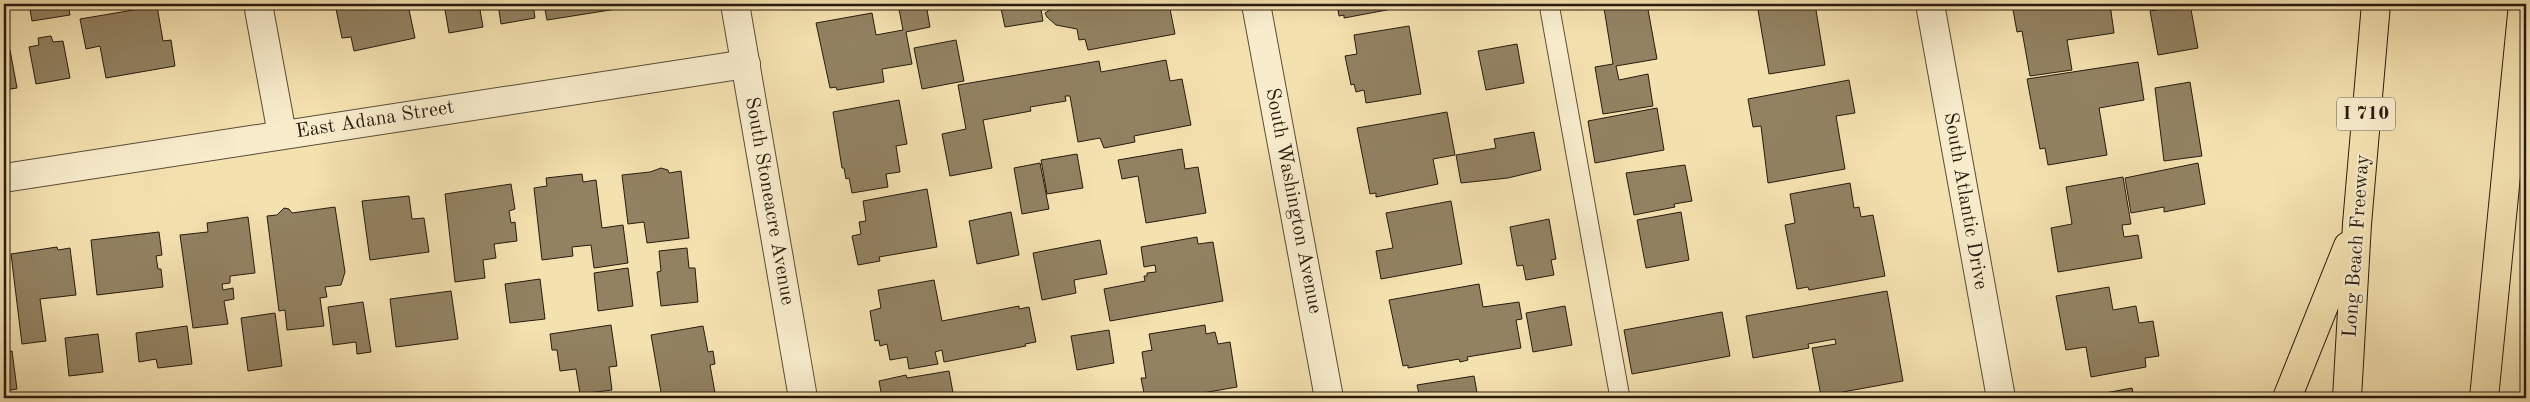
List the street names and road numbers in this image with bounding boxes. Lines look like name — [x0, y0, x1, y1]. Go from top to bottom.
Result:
street label: South Washington Avenue — [1261, 86, 1325, 316]
street label: South Stoneacre Avenue — [741, 95, 797, 307]
street label: East Adana Street — [294, 98, 456, 142]
road number: I 710 — [2337, 98, 2395, 130]
street label: South Atlantic Drive — [1940, 111, 1990, 291]
street label: Long Beach Freeway — [2341, 153, 2373, 338]

